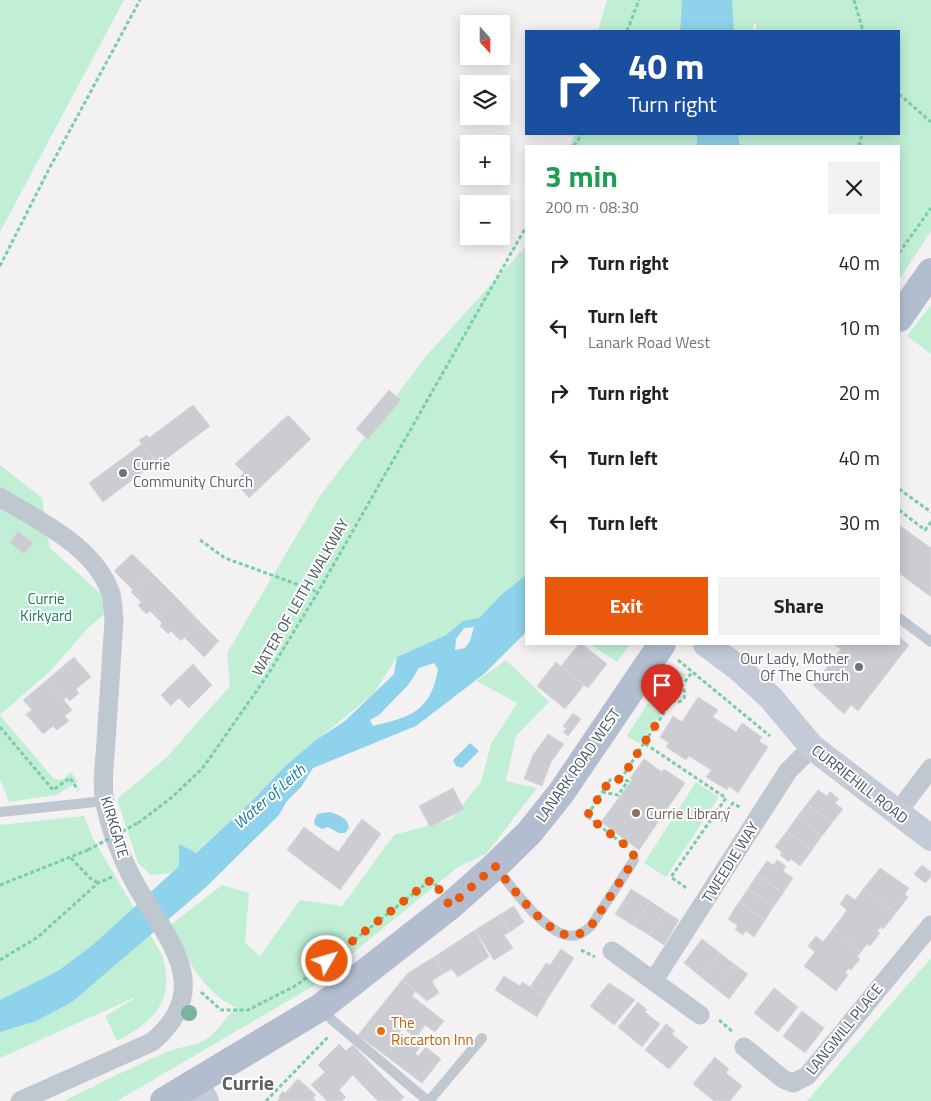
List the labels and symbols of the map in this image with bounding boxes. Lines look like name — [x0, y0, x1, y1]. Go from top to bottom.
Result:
north arrow — [460, 15, 510, 65]
place label: Currie Community Church — [133, 453, 253, 493]
marker: Currie Community Church — [117, 467, 129, 479]
street label: WATER OF LEITH WALKWAY — [245, 514, 355, 680]
park label: Currie Kirkyard — [20, 587, 72, 627]
place label: Our Lady, Mother Of The Church — [740, 647, 849, 687]
marker: Our Lady, Mother Of The Church — [853, 661, 865, 673]
pin — [641, 664, 683, 715]
street label: LANARK ROAD WEST — [530, 703, 626, 827]
street label: CURRIEHILL ROAD — [807, 739, 913, 829]
water label: Water of Leith — [228, 757, 311, 834]
street label: KIRKGATE — [95, 793, 135, 861]
place label: Currie Library — [646, 802, 730, 825]
marker: Currie Library — [630, 807, 642, 819]
street label: TWEEDIE WAY — [696, 817, 764, 907]
position arrow — [300, 934, 352, 986]
street label: LANGWILL PLACE — [800, 978, 888, 1080]
place label: The Riccarton Inn — [391, 1011, 474, 1051]
marker: The Riccarton Inn — [375, 1025, 387, 1037]
district label: Currie — [222, 1067, 274, 1098]

